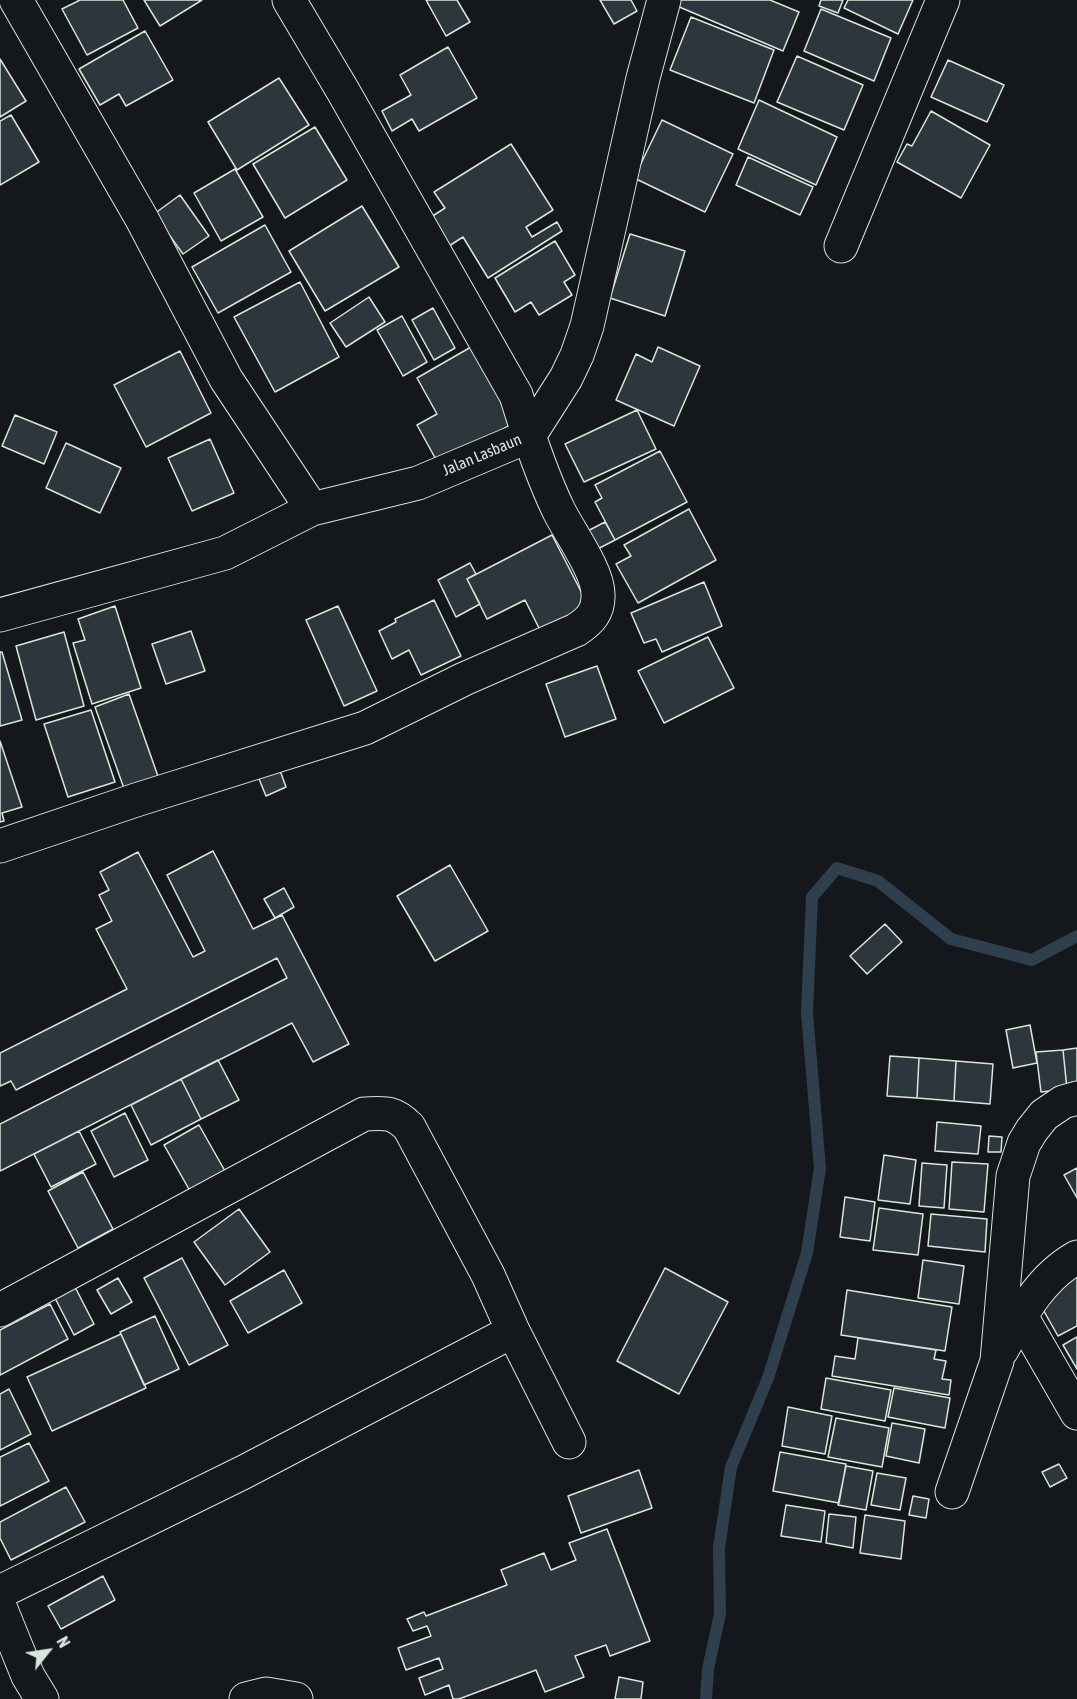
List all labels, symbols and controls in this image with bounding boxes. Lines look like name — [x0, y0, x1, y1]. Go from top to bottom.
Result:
street label: Jalan Lasbaun — [440, 430, 524, 480]
north arrow — [18, 1621, 78, 1681]
text: N — [53, 1633, 74, 1651]

